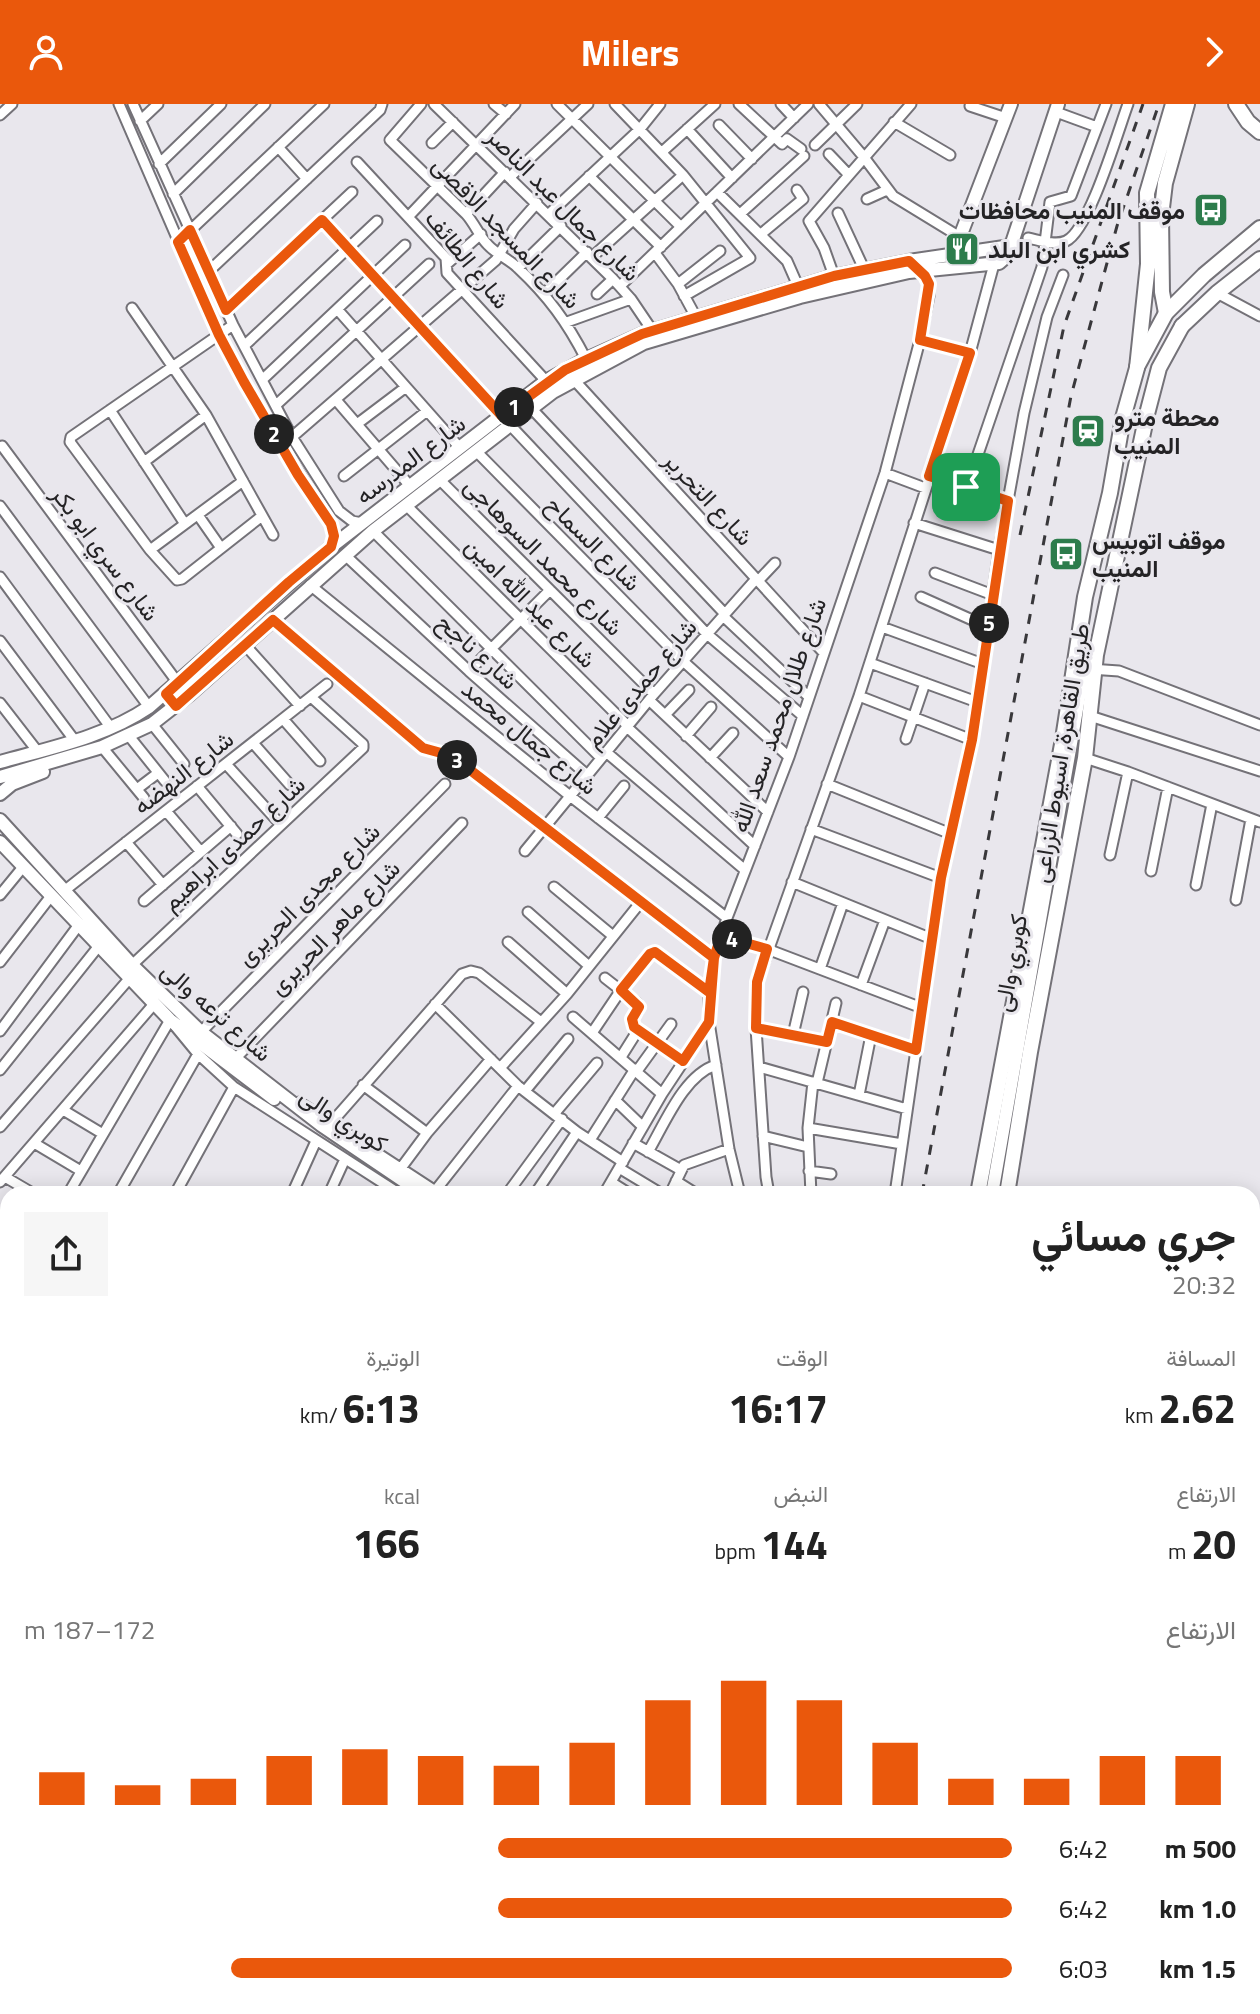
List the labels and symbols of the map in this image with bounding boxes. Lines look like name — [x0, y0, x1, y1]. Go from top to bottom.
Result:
street label: شارع جمال عبد الناصر — [478, 118, 649, 289]
street label: شارع المسجد الاقصى — [424, 147, 590, 317]
bus stop icon: موقف المنيب محافظات — [1192, 191, 1230, 229]
place label: موقف المنيب محافظات — [959, 192, 1185, 228]
street label: شارع الطائف — [417, 202, 519, 316]
restaurant icon: كشري ابن البلد — [943, 230, 981, 268]
place label: كشري ابن البلد — [988, 231, 1130, 270]
pin: 1 — [494, 387, 534, 427]
place label: محطة مترو المنيب — [1114, 399, 1220, 463]
street label: شارع المدرسه — [347, 405, 473, 513]
station icon: محطة مترو المنيب — [1069, 412, 1107, 450]
pin: 2 — [254, 414, 294, 454]
street label: شارع التحرير — [655, 442, 762, 553]
pin — [932, 453, 1000, 521]
street label: شارع محمد السوهاجى — [456, 468, 632, 644]
street label: شارع سري ابو بكر — [41, 477, 169, 629]
street label: شارع السماح — [538, 487, 650, 599]
place label: موقف اتوبيس المنيب — [1092, 522, 1225, 586]
street label: شارع عبد الله امين — [457, 528, 605, 676]
bus stop icon: موقف اتوبيس المنيب — [1047, 535, 1085, 573]
street label: شارع طلال محمد سعد الله — [721, 593, 835, 837]
pin: 5 — [969, 603, 1009, 643]
street label: شارع ناجح — [429, 604, 527, 698]
street label: شارع حمدى علام — [575, 610, 705, 756]
street label: طريق القاهرة, اسيوط الزراعى — [1022, 621, 1098, 885]
street label: شارع جمال محمد — [454, 671, 606, 803]
street label: شارع النهضه — [125, 721, 241, 823]
pin: 3 — [437, 740, 477, 780]
street label: شارع حمدى ابراهيم — [153, 767, 313, 919]
street label: شارع مجدى الحريرى — [228, 814, 388, 974]
street label: شارع ماهر الحريرى — [260, 851, 408, 1003]
street label: كوبري والى — [984, 911, 1038, 1015]
pin: 4 — [712, 919, 752, 959]
street label: شارع ترعه والى — [153, 952, 281, 1070]
street label: كوبري والى — [292, 1077, 395, 1163]

